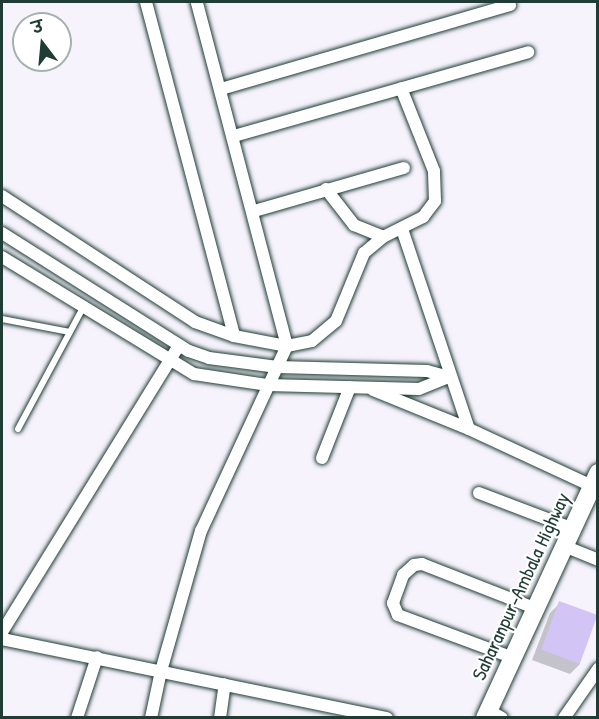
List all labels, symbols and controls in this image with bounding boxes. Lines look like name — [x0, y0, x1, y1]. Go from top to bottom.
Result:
north arrow — [12, 12, 72, 72]
text: उ — [29, 15, 46, 39]
street label: Saharanpur-Ambala Highway — [466, 488, 574, 684]

